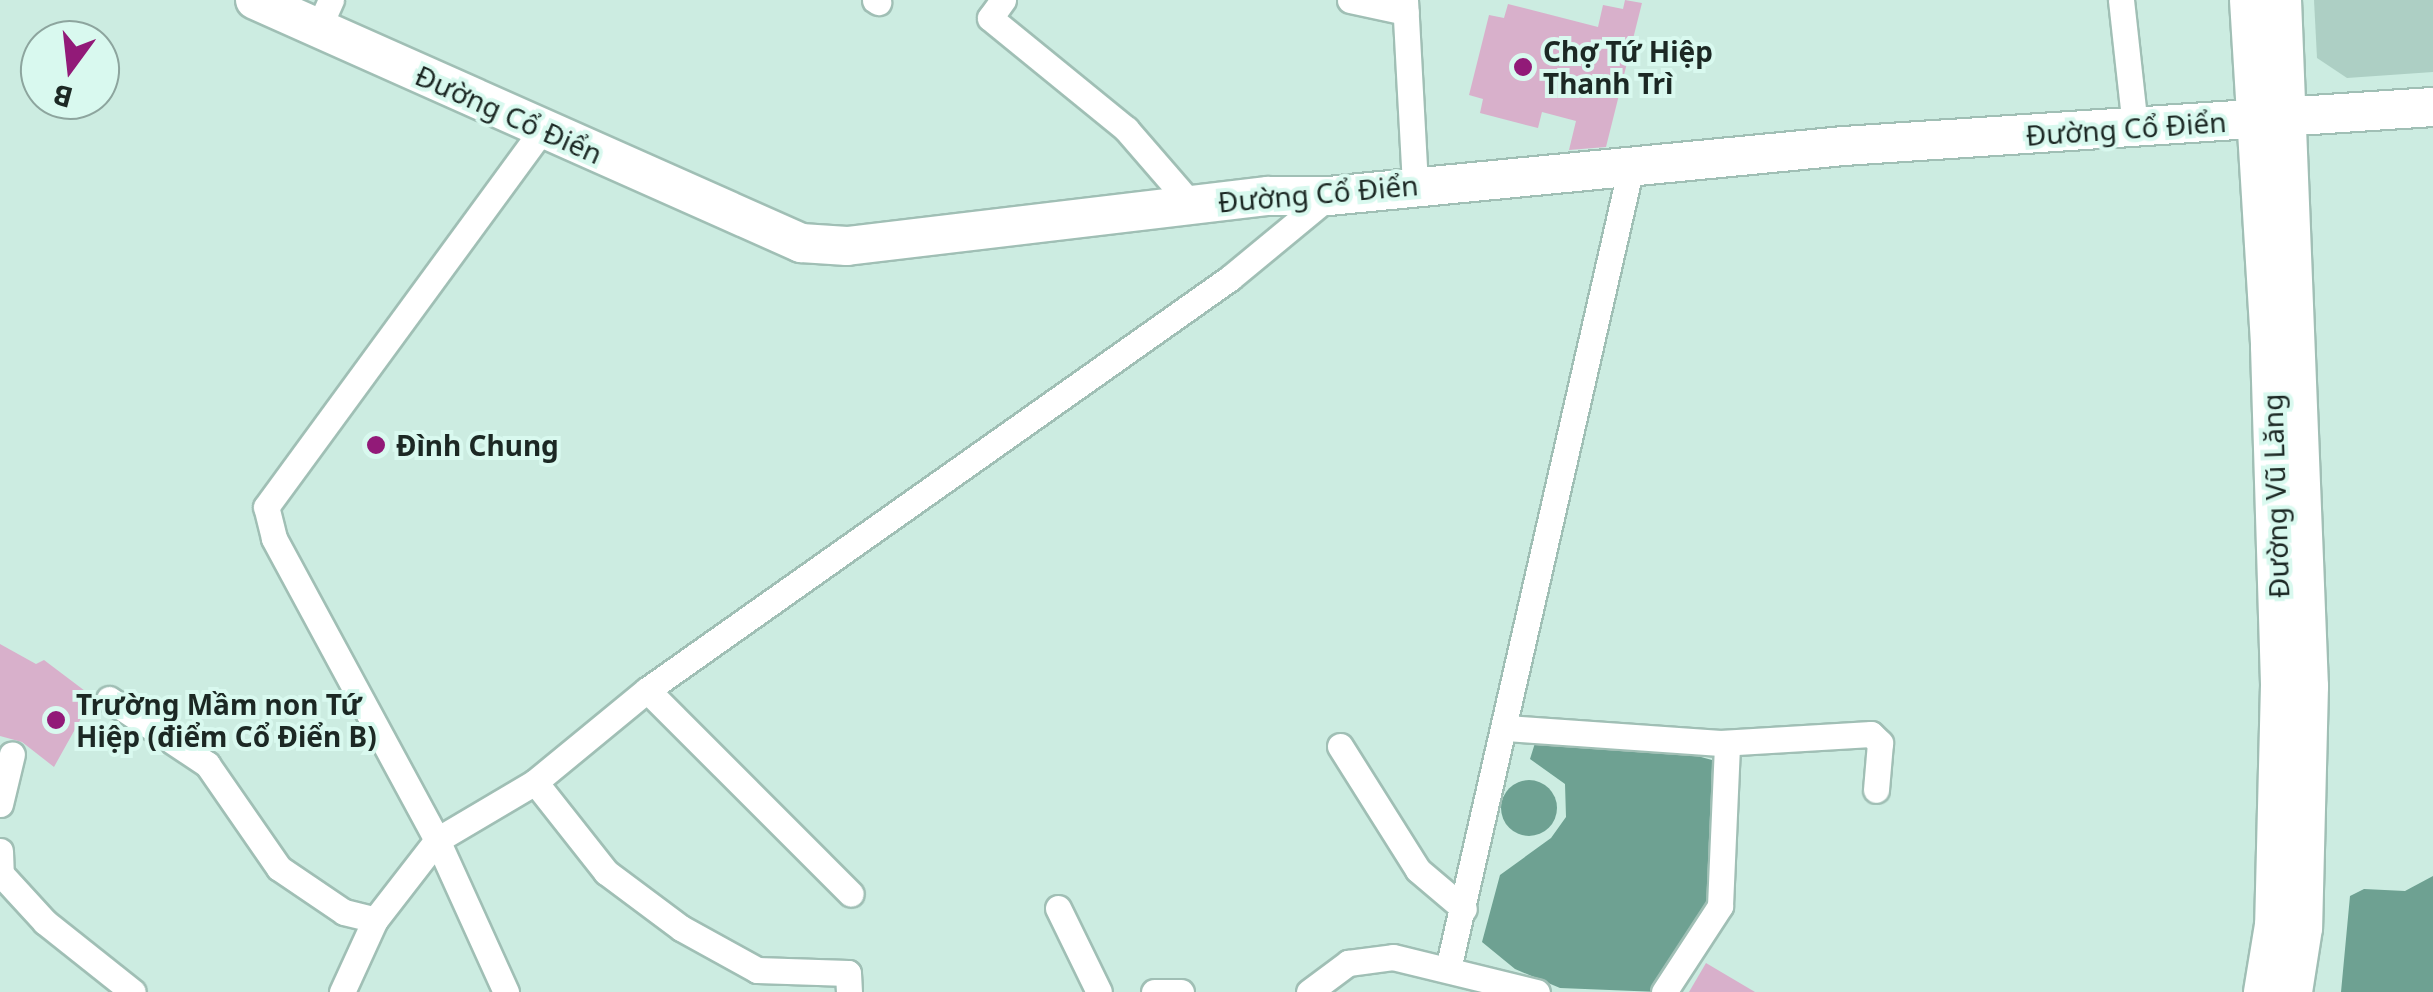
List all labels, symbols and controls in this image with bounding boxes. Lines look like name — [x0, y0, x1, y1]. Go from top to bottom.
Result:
north arrow — [20, 20, 120, 120]
place label: Chợ Tứ Hiệp Thanh Trì — [1543, 34, 1713, 100]
marker: Chợ Tứ Hiệp Thanh Trì — [1512, 56, 1534, 78]
street label: Đường Cổ Điển — [410, 58, 608, 170]
text: B — [49, 76, 77, 118]
street label: Đường Cổ Điển — [2025, 104, 2227, 152]
street label: Đường Cổ Điển — [1216, 168, 1420, 218]
street label: Đường Vũ Lăng — [2255, 393, 2295, 599]
place label: Đình Chung — [396, 428, 559, 462]
marker: Đình Chung — [365, 434, 387, 456]
place label: Trường Mầm non Tứ Hiệp (điểm Cổ Điển B) — [76, 687, 377, 753]
marker: Trường Mầm non Tứ Hiệp (điểm Cổ Điển B) — [45, 709, 67, 731]

